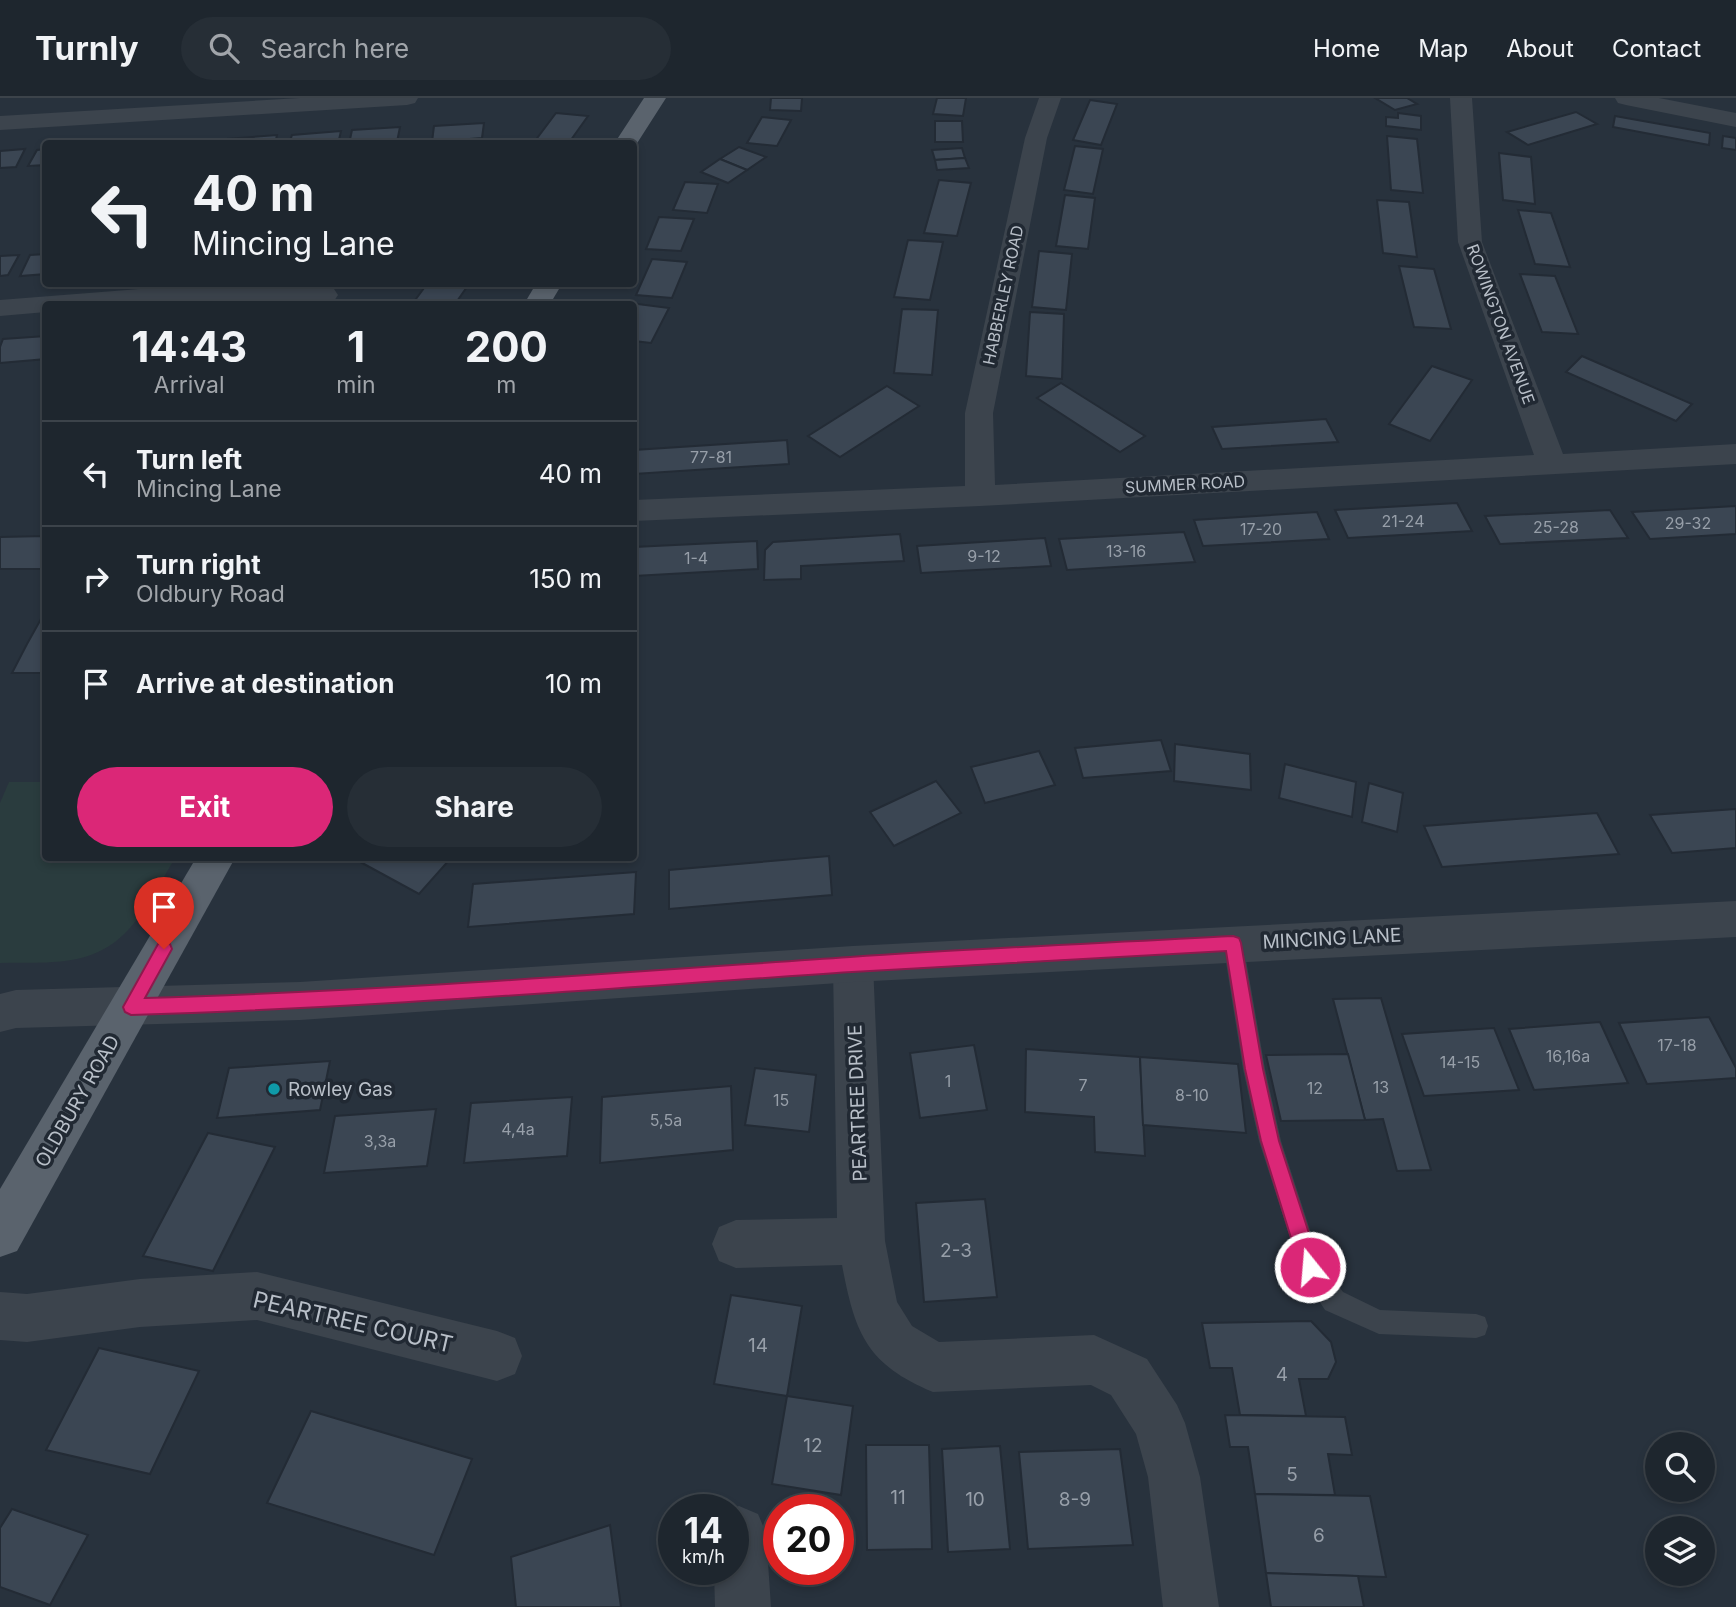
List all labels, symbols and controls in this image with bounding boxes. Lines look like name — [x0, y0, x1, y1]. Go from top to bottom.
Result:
search box — [181, 17, 671, 80]
text: Turnly — [35, 28, 139, 68]
icon: search — [205, 29, 243, 67]
text: Search here — [261, 33, 409, 64]
text: Home — [1313, 34, 1380, 63]
text: Map — [1418, 34, 1468, 63]
text: About — [1506, 34, 1574, 63]
text: Contact — [1612, 34, 1701, 63]
text: 40 m — [192, 164, 315, 223]
icon: left — [77, 168, 168, 259]
street label: HABBERLEY ROAD — [978, 223, 1028, 367]
text: Mincing Lane — [192, 224, 395, 263]
street label: ROWINGTON AVENUE — [1463, 241, 1539, 407]
text: 14:43 — [131, 321, 247, 372]
text: 1 — [347, 321, 365, 372]
text: 200 — [465, 321, 548, 372]
text: Arrival — [154, 371, 225, 399]
text: min — [336, 371, 376, 399]
text: m — [496, 371, 516, 399]
text: Turn left — [136, 444, 242, 475]
house number: 77-81 — [690, 447, 732, 467]
icon: left — [77, 455, 115, 493]
text: 40 m — [539, 458, 602, 489]
street label: SUMMER ROAD — [1125, 471, 1245, 497]
text: Mincing Lane — [136, 475, 282, 503]
house number: 21-24 — [1382, 511, 1424, 531]
house number: 29-32 — [1665, 513, 1711, 533]
house number: 25-28 — [1533, 517, 1579, 537]
house number: 17-20 — [1240, 519, 1282, 539]
house number: 13-16 — [1106, 541, 1146, 561]
house number: 9-12 — [967, 546, 1001, 566]
house number: 1-4 — [684, 548, 708, 568]
text: Turn right — [136, 549, 261, 580]
icon: right — [77, 560, 115, 598]
text: 150 m — [529, 563, 602, 594]
text: Oldbury Road — [136, 580, 285, 608]
icon: arrive — [77, 665, 115, 703]
text: Arrive at destination — [136, 668, 395, 699]
text: 10 m — [545, 668, 602, 699]
button: Exit — [77, 767, 333, 847]
button: Share — [347, 767, 602, 847]
pin — [134, 877, 194, 949]
icon: arrive — [145, 888, 183, 926]
street label: MINCING LANE — [1262, 923, 1402, 954]
street label: PEARTREE DRIVE — [843, 1024, 872, 1182]
street label: OLDBURY ROAD — [30, 1031, 125, 1171]
house number: 17-18 — [1657, 1035, 1697, 1055]
house number: 16,16a — [1546, 1046, 1590, 1066]
house number: 14-15 — [1440, 1052, 1480, 1072]
house number: 1 — [945, 1071, 951, 1091]
house number: 7 — [1078, 1075, 1088, 1095]
house number: 13 — [1373, 1077, 1389, 1097]
place label: Rowley Gas — [288, 1078, 393, 1101]
house number: 12 — [1307, 1078, 1323, 1098]
marker: Rowley Gas — [266, 1081, 282, 1097]
house number: 8-10 — [1175, 1085, 1209, 1105]
house number: 15 — [773, 1090, 789, 1110]
house number: 5,5a — [650, 1110, 682, 1130]
house number: 4,4a — [501, 1119, 535, 1139]
house number: 3,3a — [364, 1131, 396, 1151]
position arrow — [1273, 1230, 1347, 1304]
house number: 2-3 — [940, 1239, 972, 1262]
street label: PEARTREE COURT — [250, 1285, 456, 1359]
house number: 14 — [748, 1334, 768, 1357]
house number: 4 — [1276, 1363, 1288, 1386]
map controls — [1645, 1432, 1715, 1586]
button: search — [1645, 1432, 1715, 1502]
house number: 12 — [803, 1434, 823, 1457]
house number: 5 — [1286, 1463, 1298, 1486]
house number: 11 — [890, 1486, 906, 1509]
house number: 10 — [965, 1488, 985, 1511]
house number: 8-9 — [1059, 1488, 1091, 1511]
speed limit sign: 20 — [763, 1494, 854, 1585]
text: 14 — [684, 1509, 723, 1551]
button: layers — [1645, 1516, 1715, 1586]
house number: 6 — [1313, 1524, 1325, 1547]
text: km/h — [682, 1546, 725, 1567]

